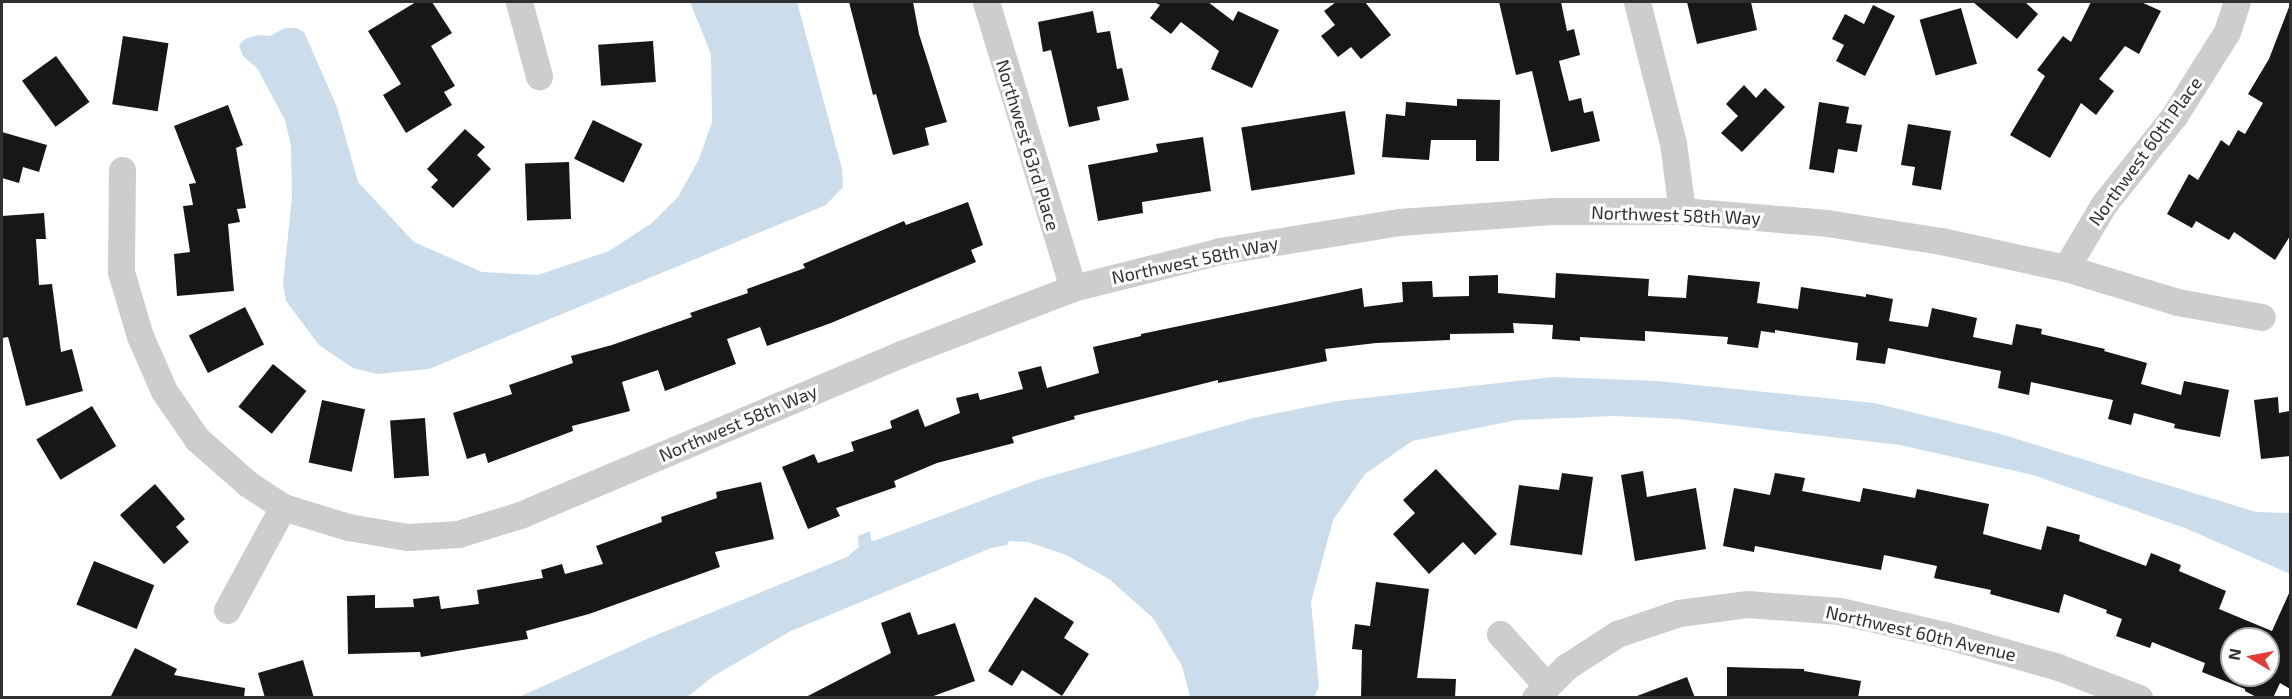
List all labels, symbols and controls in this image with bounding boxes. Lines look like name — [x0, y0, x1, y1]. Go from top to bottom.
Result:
street label: Northwest 63rd Place — [992, 57, 1064, 233]
street label: Northwest 60th Place — [2084, 72, 2206, 230]
street label: Northwest 58th Way — [1591, 201, 1761, 229]
street label: Northwest 58th Way — [1110, 232, 1280, 288]
street label: Northwest 58th Way — [656, 380, 820, 466]
street label: Northwest 60th Avenue — [1824, 601, 2018, 665]
north arrow — [2220, 627, 2280, 687]
text: N — [2223, 647, 2244, 661]

